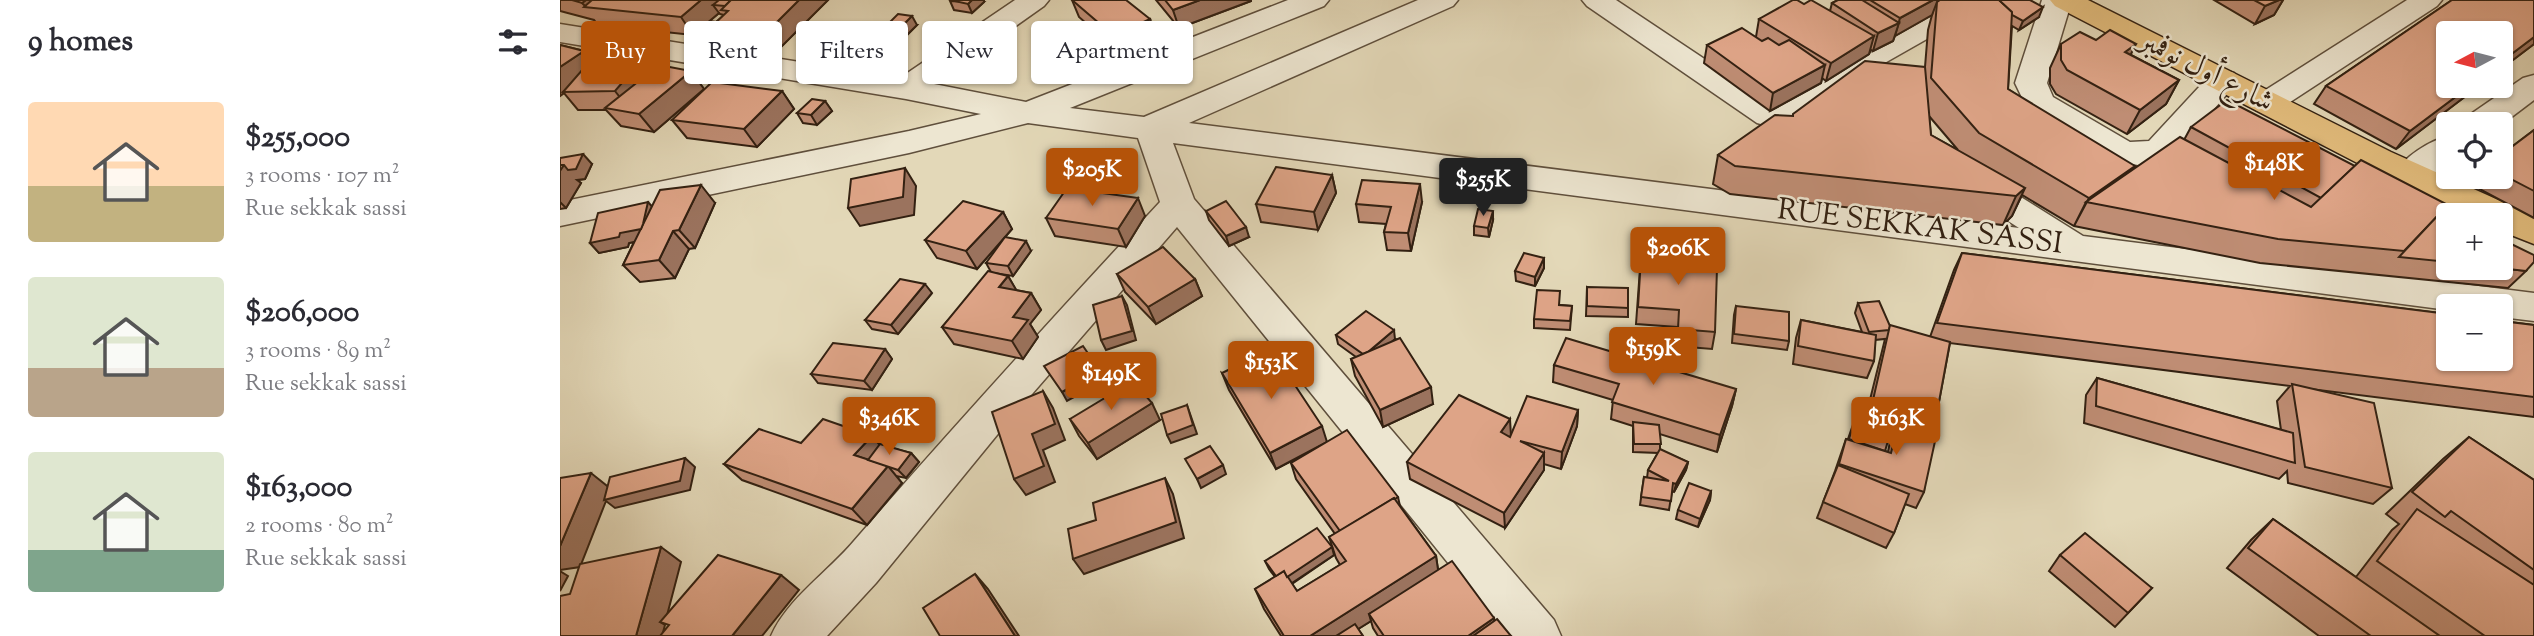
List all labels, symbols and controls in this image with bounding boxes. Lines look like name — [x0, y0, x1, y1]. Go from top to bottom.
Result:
street label: شارع أول نوفمبر — [2128, 17, 2282, 125]
text: 9 homes — [28, 21, 133, 64]
chip: Buy — [581, 21, 670, 84]
chip: Rent — [684, 21, 782, 84]
chip: Filters — [796, 21, 908, 84]
chip: New — [922, 21, 1017, 84]
chip: Apartment — [1031, 21, 1193, 84]
north arrow — [2436, 21, 2513, 98]
map controls — [2436, 21, 2513, 371]
icon: filters — [494, 23, 532, 61]
button: locate — [2436, 112, 2513, 189]
text: $255,000 — [245, 117, 350, 160]
icon: home — [84, 130, 168, 214]
pin: $148K — [2225, 142, 2323, 202]
pin: $205K — [1043, 148, 1141, 208]
text: $148K — [2244, 148, 2304, 181]
text: $205K — [1062, 154, 1122, 187]
pin: $255K — [1434, 158, 1532, 218]
text: 3 rooms · 107 m² — [245, 160, 400, 193]
text: $255K — [1455, 164, 1511, 197]
street label: RUE SEKKAK SASSI — [1775, 189, 2065, 267]
text: Rue sekkak sassi — [245, 193, 407, 226]
button: + — [2436, 203, 2513, 280]
pin: $206K — [1629, 228, 1727, 287]
text: $206K — [1646, 233, 1710, 266]
text: $206,000 — [245, 292, 359, 335]
button: − — [2436, 294, 2513, 371]
icon: home — [84, 305, 168, 389]
pin: $159K — [1604, 328, 1702, 387]
text: $159K — [1625, 333, 1681, 366]
text: 3 rooms · 89 m² — [245, 335, 391, 368]
pin: $153K — [1222, 342, 1320, 401]
text: $153K — [1244, 347, 1298, 380]
pin: $149K — [1062, 352, 1160, 412]
text: $149K — [1081, 358, 1141, 391]
text: Rue sekkak sassi — [245, 368, 407, 401]
pin: $346K — [840, 398, 938, 457]
pin: $163K — [1847, 398, 1945, 457]
text: $346K — [858, 403, 920, 436]
text: $163K — [1867, 403, 1925, 436]
text: $163,000 — [245, 467, 352, 510]
icon: home — [84, 480, 168, 564]
text: 2 rooms · 80 m² — [245, 510, 393, 543]
text: Rue sekkak sassi — [245, 543, 407, 576]

